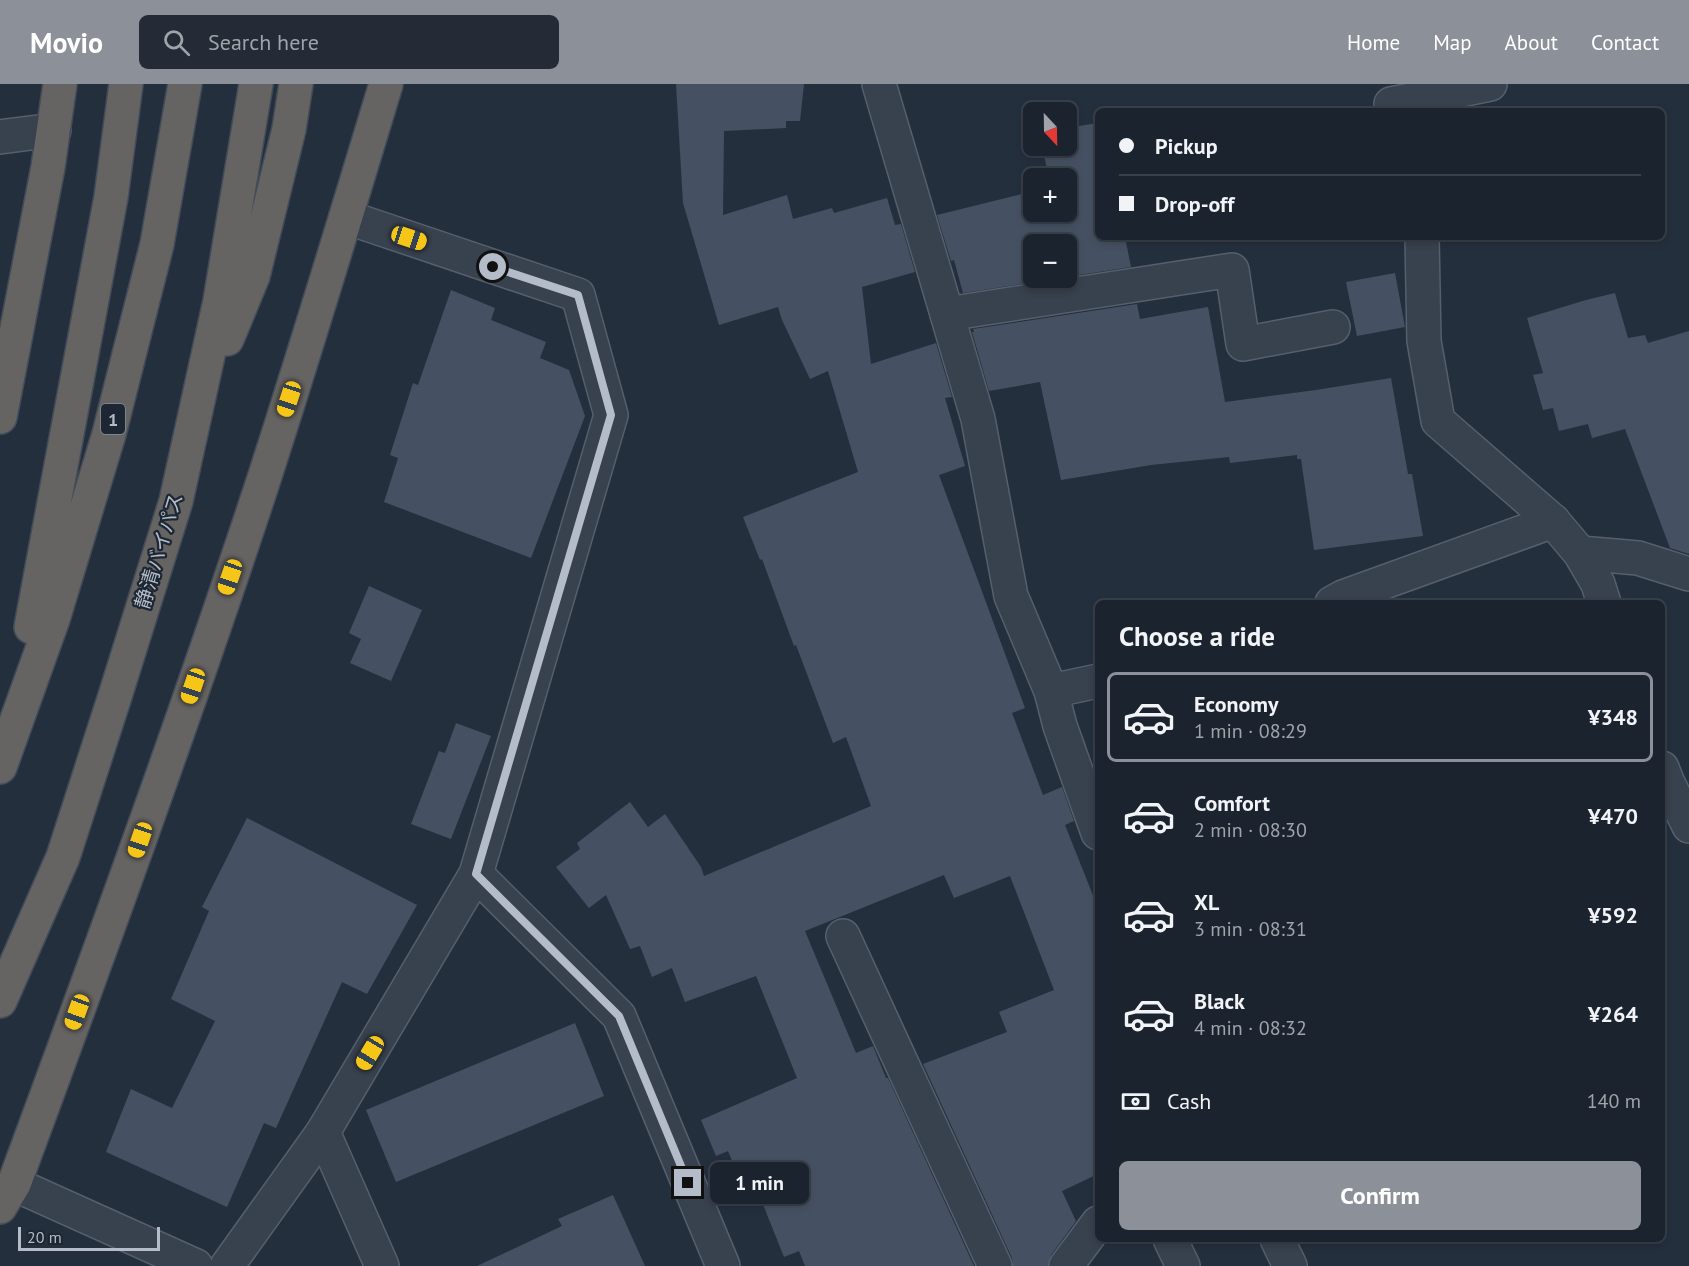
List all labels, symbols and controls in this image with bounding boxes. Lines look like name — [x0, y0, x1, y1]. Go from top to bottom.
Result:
search box — [139, 15, 559, 69]
text: Movio — [30, 24, 103, 61]
icon: search — [160, 26, 193, 59]
text: Search here — [208, 28, 319, 56]
text: Home — [1347, 29, 1400, 56]
text: Map — [1433, 29, 1472, 56]
text: About — [1505, 29, 1558, 56]
text: Contact — [1591, 29, 1659, 56]
north arrow — [1023, 102, 1077, 156]
map controls — [1023, 102, 1077, 288]
text: Pickup — [1155, 132, 1218, 160]
button: + — [1023, 168, 1077, 222]
text: Drop-off — [1155, 190, 1234, 218]
car — [389, 224, 429, 252]
button: − — [1023, 234, 1077, 288]
route start — [479, 253, 506, 280]
car — [275, 379, 303, 419]
road number: 1 — [101, 404, 125, 434]
street label: 静清バイパス — [129, 490, 189, 612]
car — [216, 557, 244, 597]
text: Choose a ride — [1119, 619, 1275, 653]
car — [179, 666, 207, 706]
icon: car — [1122, 690, 1176, 744]
text: Economy — [1194, 690, 1278, 718]
text: ¥348 — [1588, 703, 1638, 731]
text: 1 min · 08:29 — [1194, 718, 1307, 744]
icon: car — [1122, 789, 1176, 843]
text: Comfort — [1194, 789, 1270, 817]
text: ¥470 — [1588, 802, 1638, 830]
text: 2 min · 08:30 — [1194, 817, 1307, 843]
car — [126, 820, 154, 860]
icon: car — [1122, 888, 1176, 942]
text: XL — [1194, 888, 1219, 916]
text: ¥592 — [1588, 901, 1638, 929]
text: 3 min · 08:31 — [1194, 916, 1307, 942]
icon: car — [1122, 987, 1176, 1041]
text: Black — [1194, 987, 1245, 1015]
car — [62, 992, 92, 1032]
text: ¥264 — [1588, 1000, 1638, 1028]
text: 4 min · 08:32 — [1194, 1015, 1307, 1041]
car — [353, 1033, 387, 1073]
icon: cash — [1119, 1085, 1152, 1118]
text: Cash — [1167, 1087, 1211, 1115]
text: 140 m — [1587, 1088, 1641, 1114]
button: Confirm — [1119, 1161, 1641, 1230]
callout: 1 min — [709, 1162, 808, 1204]
route end — [674, 1169, 701, 1196]
text: 1 min — [735, 1170, 784, 1196]
scale bar — [18, 1224, 160, 1252]
text: 20 m — [27, 1227, 62, 1247]

